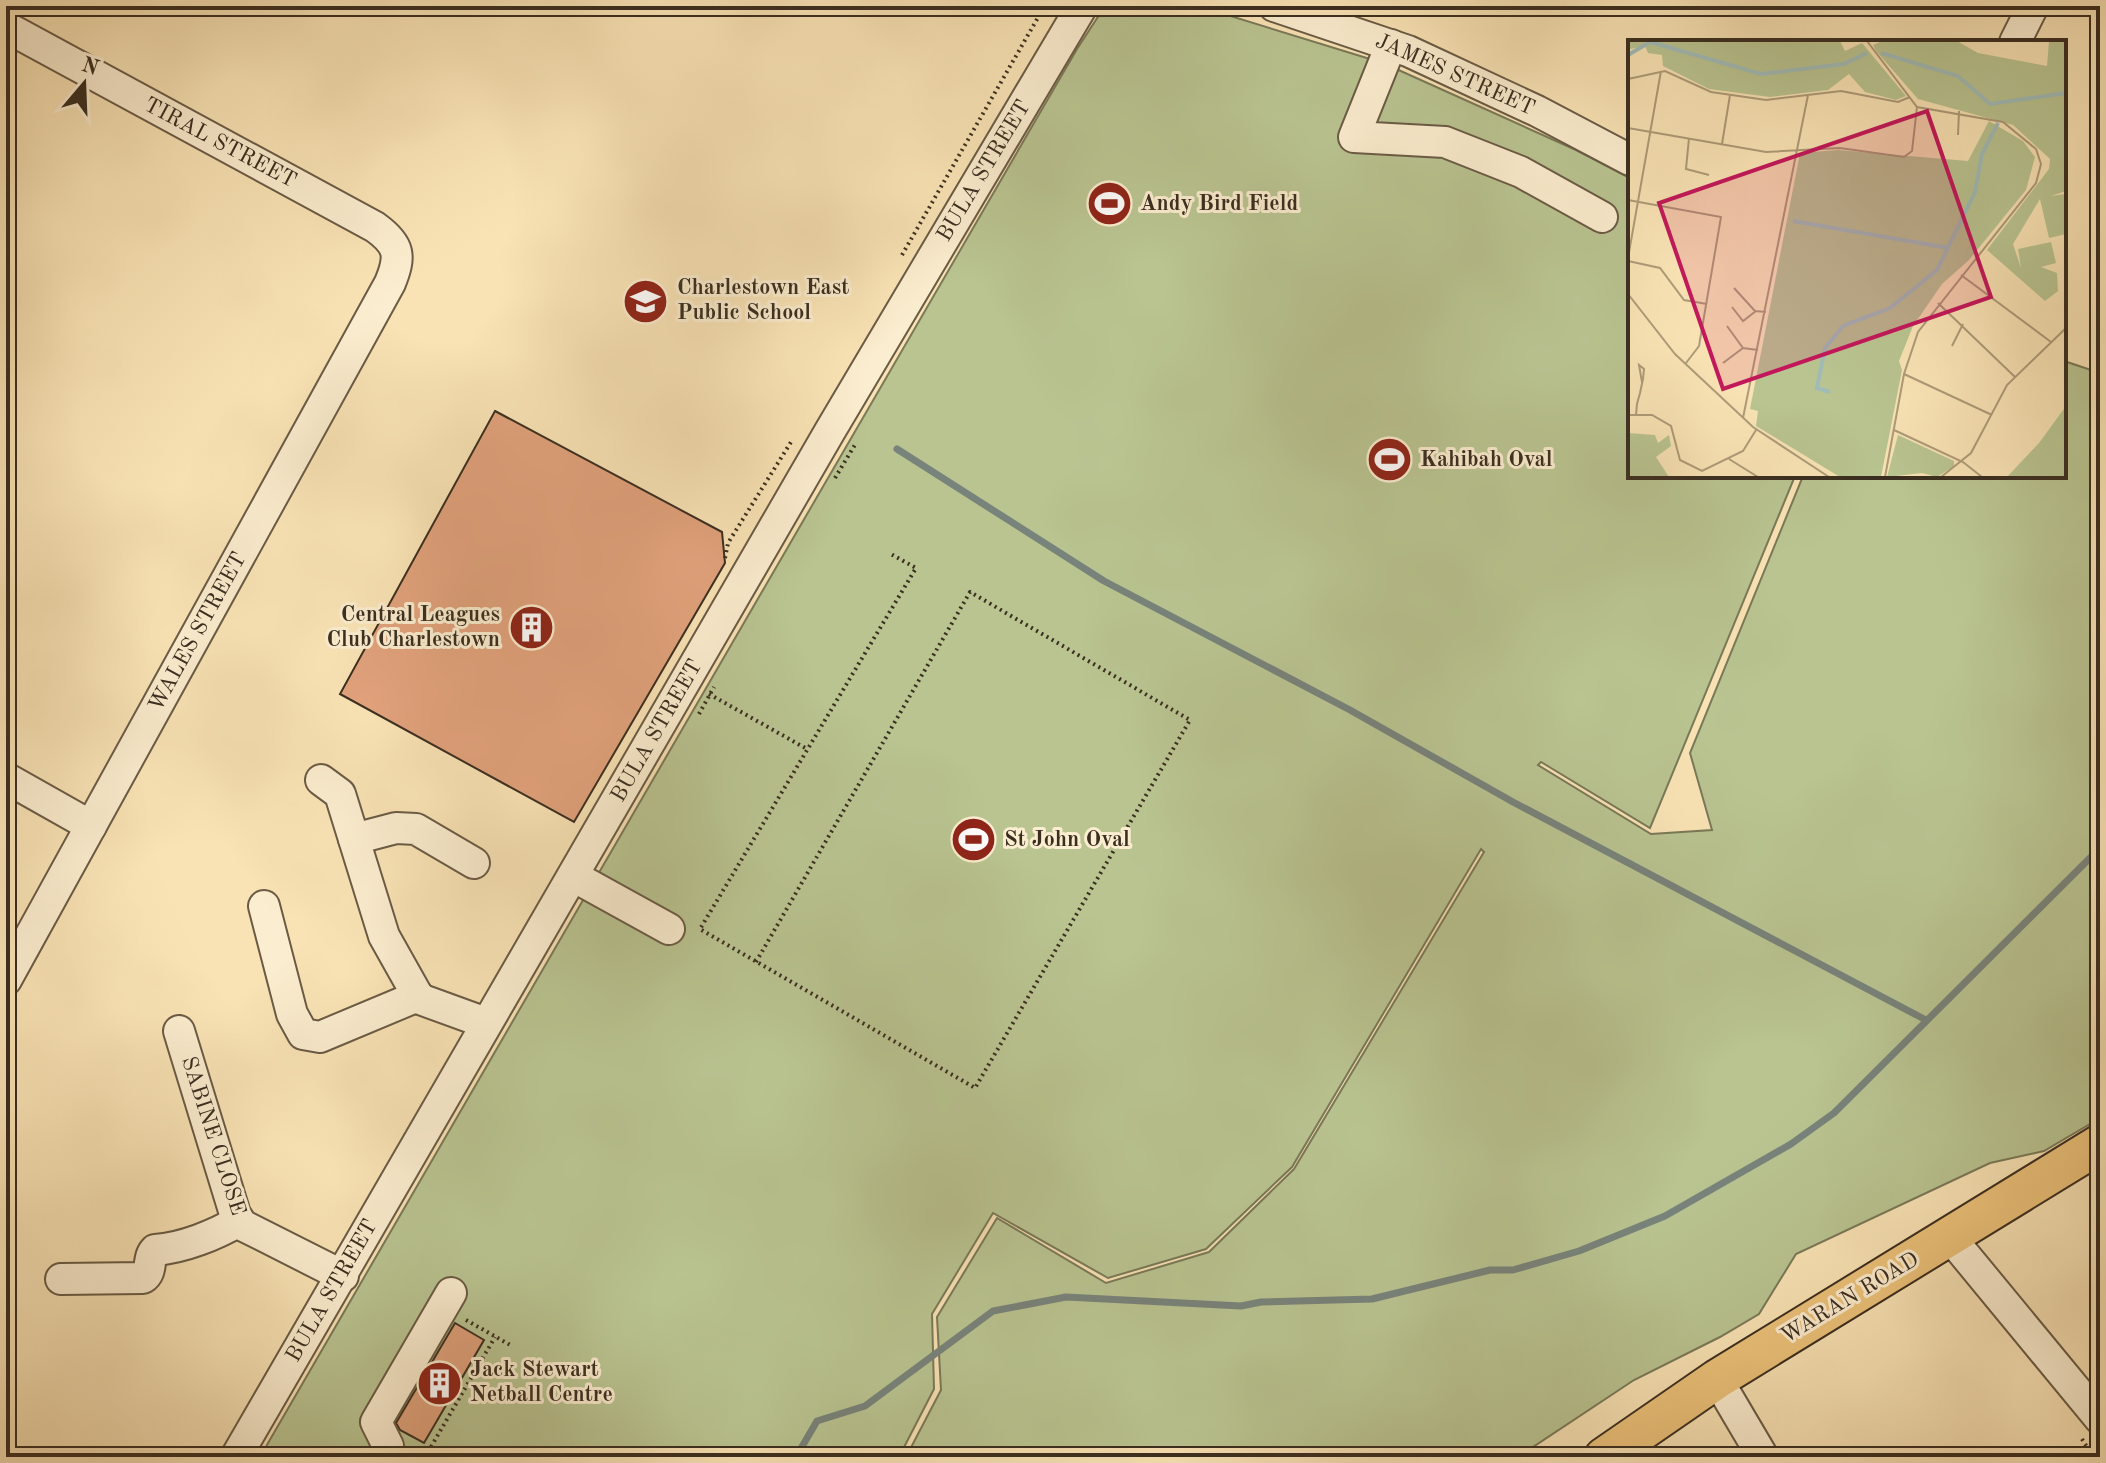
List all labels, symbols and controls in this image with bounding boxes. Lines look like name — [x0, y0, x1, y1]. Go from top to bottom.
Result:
street label: JAMES STREET — [1372, 30, 1538, 120]
inset map — [1628, 40, 2066, 478]
north arrow — [44, 44, 124, 124]
text: N — [78, 54, 102, 80]
street label: TIRAL STREET — [140, 94, 300, 192]
street label: BULA STREET — [933, 96, 1035, 246]
sports icon: Andy Bird Field — [1085, 180, 1133, 228]
place label: Andy Bird Field — [1140, 193, 1298, 215]
school or university icon: Charlestown East Public School — [622, 277, 670, 325]
place label: Charlestown East Public School — [677, 277, 849, 324]
sports icon: Kahibah Oval — [1365, 436, 1413, 484]
place label: Kahibah Oval — [1420, 449, 1553, 471]
street label: WALES STREET — [145, 549, 251, 715]
place label: Central Leagues Club Charlestown — [327, 604, 500, 651]
building icon: Central Leagues Club Charlestown — [507, 604, 555, 652]
street label: BULA STREET — [607, 656, 707, 806]
sports icon: St John Oval — [949, 816, 997, 864]
place label: St John Oval — [1004, 829, 1130, 851]
street label: SABINE CLOSE — [177, 1054, 249, 1218]
street label: BULA STREET — [282, 1216, 382, 1366]
street label: WARAN ROAD — [1777, 1248, 1923, 1348]
building icon: Jack Stewart Netball Centre — [415, 1359, 463, 1407]
place label: Jack Stewart Netball Centre — [470, 1359, 613, 1406]

